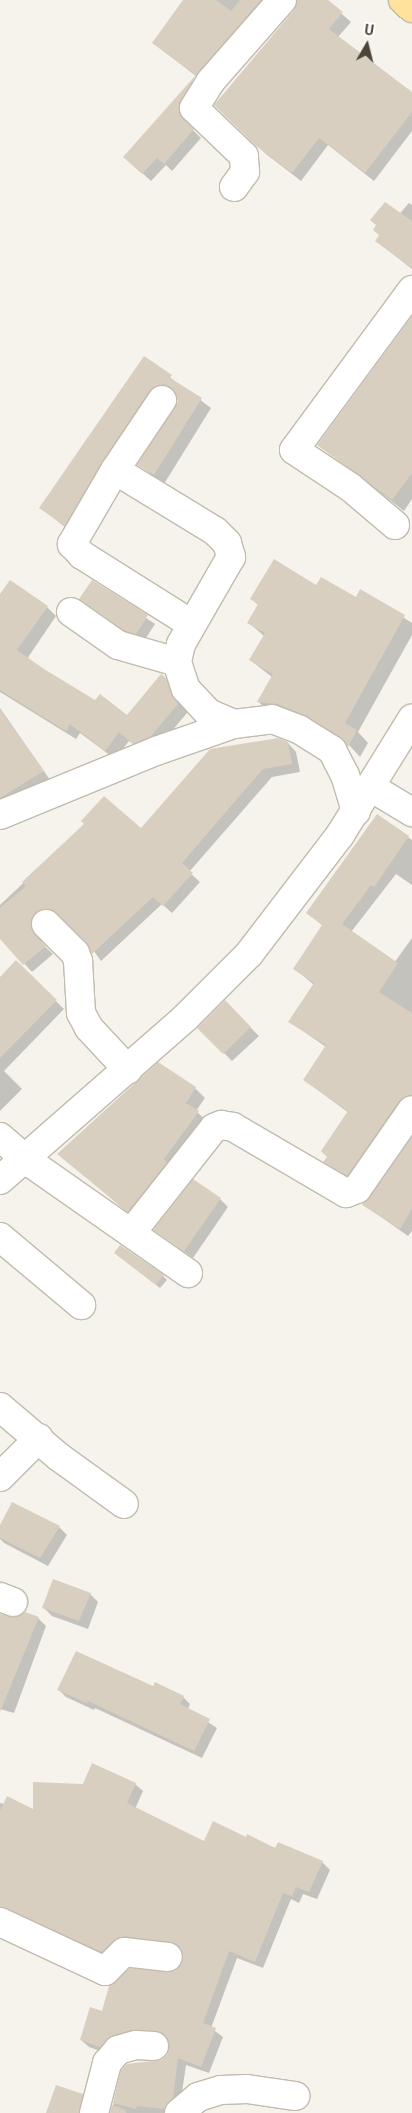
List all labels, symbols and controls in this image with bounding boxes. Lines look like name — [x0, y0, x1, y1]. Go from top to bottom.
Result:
north arrow — [342, 20, 392, 70]
text: U — [363, 22, 375, 39]

